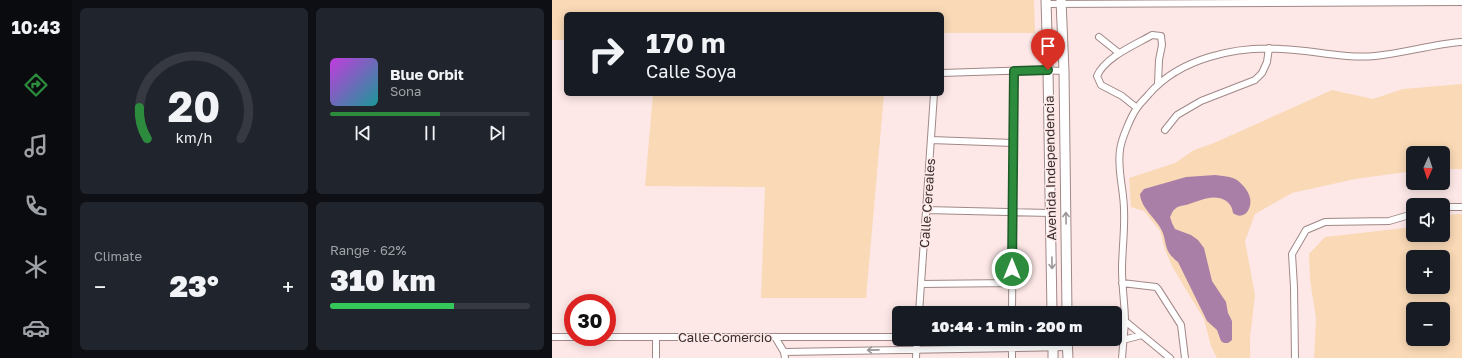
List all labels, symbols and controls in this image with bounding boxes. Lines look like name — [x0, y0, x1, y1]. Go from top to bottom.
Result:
text: 10:43 — [12, 16, 60, 38]
text: 170 m — [646, 26, 725, 59]
icon: right — [580, 28, 632, 80]
pin — [1031, 29, 1065, 70]
icon: arrive — [1037, 35, 1059, 57]
text: Calle Soya — [646, 60, 736, 82]
text: Blue Orbit — [390, 65, 464, 83]
icon: directions — [22, 71, 50, 99]
text: 20 — [168, 81, 220, 131]
text: Sona — [390, 83, 421, 99]
street label: Avenida Independencia — [1041, 95, 1059, 241]
icon: previous — [352, 122, 374, 144]
icon: pause — [419, 122, 441, 144]
icon: next — [486, 122, 508, 144]
text: km/h — [176, 128, 212, 145]
icon: music — [22, 132, 50, 160]
north arrow — [1406, 146, 1450, 190]
map controls — [1406, 146, 1450, 346]
street label: Calle Cereales — [916, 158, 938, 248]
icon: phone — [22, 192, 50, 220]
button: sound — [1406, 198, 1450, 242]
one-way arrow — [1062, 212, 1070, 225]
text: Range · 62% — [330, 242, 406, 258]
text: Climate — [94, 248, 142, 264]
position arrow — [991, 248, 1033, 290]
button: + — [1406, 250, 1450, 294]
icon: climate — [22, 253, 50, 281]
one-way arrow — [1048, 256, 1056, 269]
text: 310 km — [330, 262, 435, 298]
text: 23° — [169, 268, 219, 304]
text: − — [94, 273, 106, 300]
text: + — [282, 273, 294, 300]
speed limit sign: 30 — [564, 294, 616, 346]
button: − — [1406, 302, 1450, 346]
icon: car — [22, 314, 50, 342]
text: 10:44 · 1 min · 200 m — [932, 317, 1082, 335]
street label: Calle Comercio — [678, 329, 772, 345]
one-way arrow — [867, 347, 880, 354]

